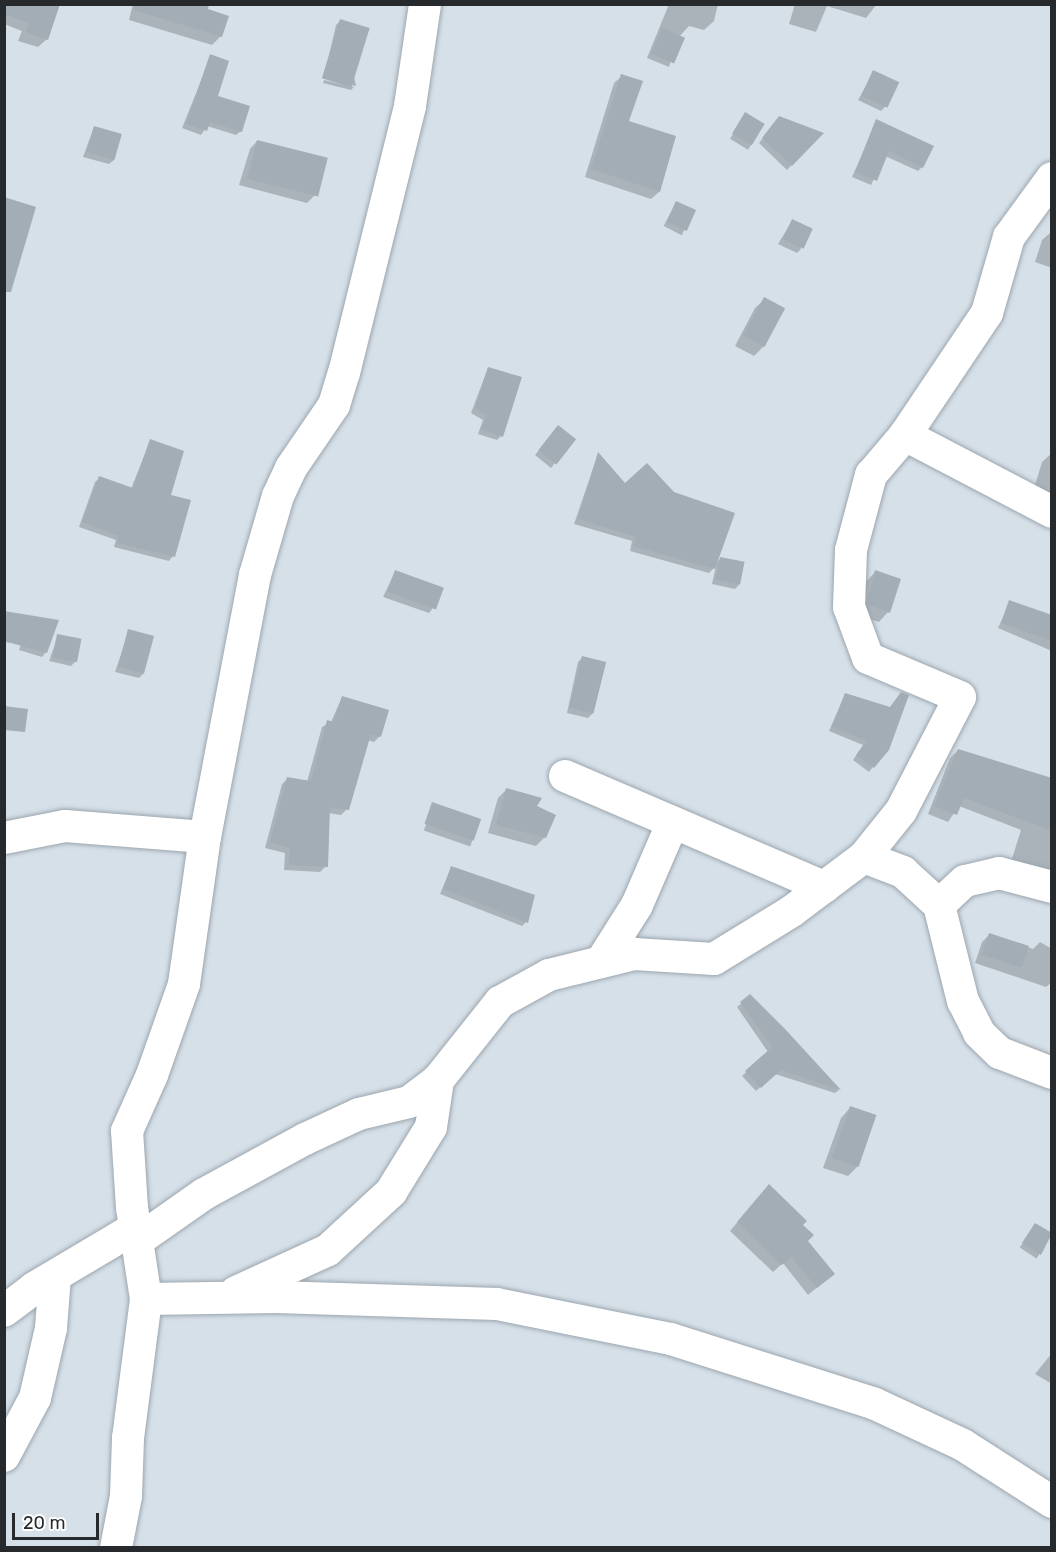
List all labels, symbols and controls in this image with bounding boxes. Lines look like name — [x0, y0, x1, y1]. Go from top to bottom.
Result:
scale bar — [15, 1501, 102, 1539]
text: 20 m — [23, 1512, 65, 1534]

